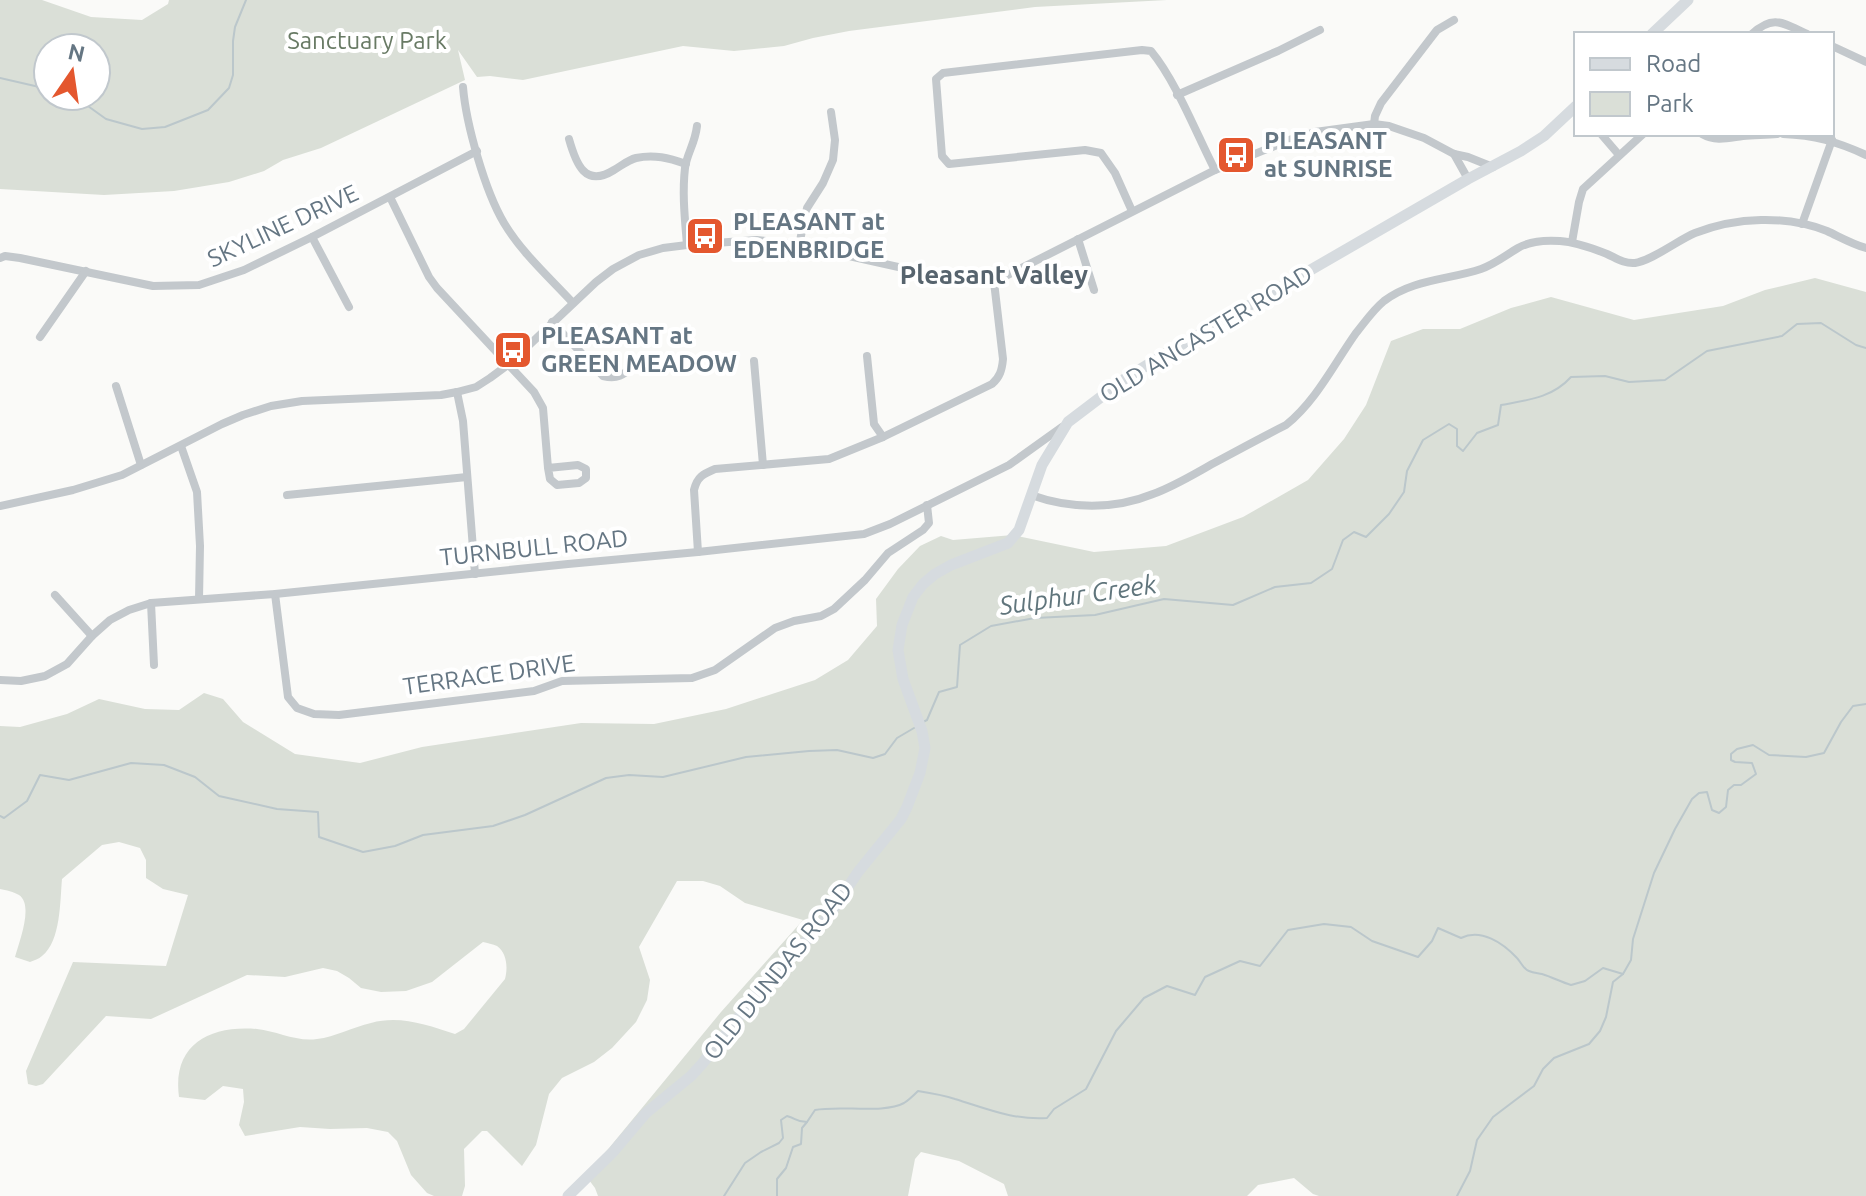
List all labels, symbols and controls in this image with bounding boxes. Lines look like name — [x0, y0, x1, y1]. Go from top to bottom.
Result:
park label: Sanctuary Park — [287, 27, 447, 54]
north arrow — [32, 32, 112, 112]
legend — [1574, 32, 1834, 136]
text: N — [66, 38, 87, 66]
text: Road — [1646, 50, 1701, 77]
text: Park — [1646, 90, 1694, 117]
place label: PLEASANT at SUNRISE — [1264, 127, 1392, 182]
bus stop icon: PLEASANT at SUNRISE — [1215, 134, 1257, 176]
street label: SKYLINE DRIVE — [203, 179, 362, 272]
place label: PLEASANT at EDENBRIDGE — [733, 208, 885, 263]
bus stop icon: PLEASANT at EDENBRIDGE — [684, 215, 726, 257]
street label: OLD ANCASTER ROAD — [1095, 259, 1317, 408]
district label: Pleasant Valley — [900, 260, 1088, 289]
place label: PLEASANT at GREEN MEADOW — [541, 322, 737, 377]
bus stop icon: PLEASANT at GREEN MEADOW — [492, 329, 534, 371]
street label: TURNBULL ROAD — [438, 524, 629, 571]
water label: Sulphur Creek — [996, 569, 1159, 620]
street label: TERRACE DRIVE — [401, 649, 577, 700]
street label: OLD DUNDAS ROAD — [698, 877, 857, 1065]

